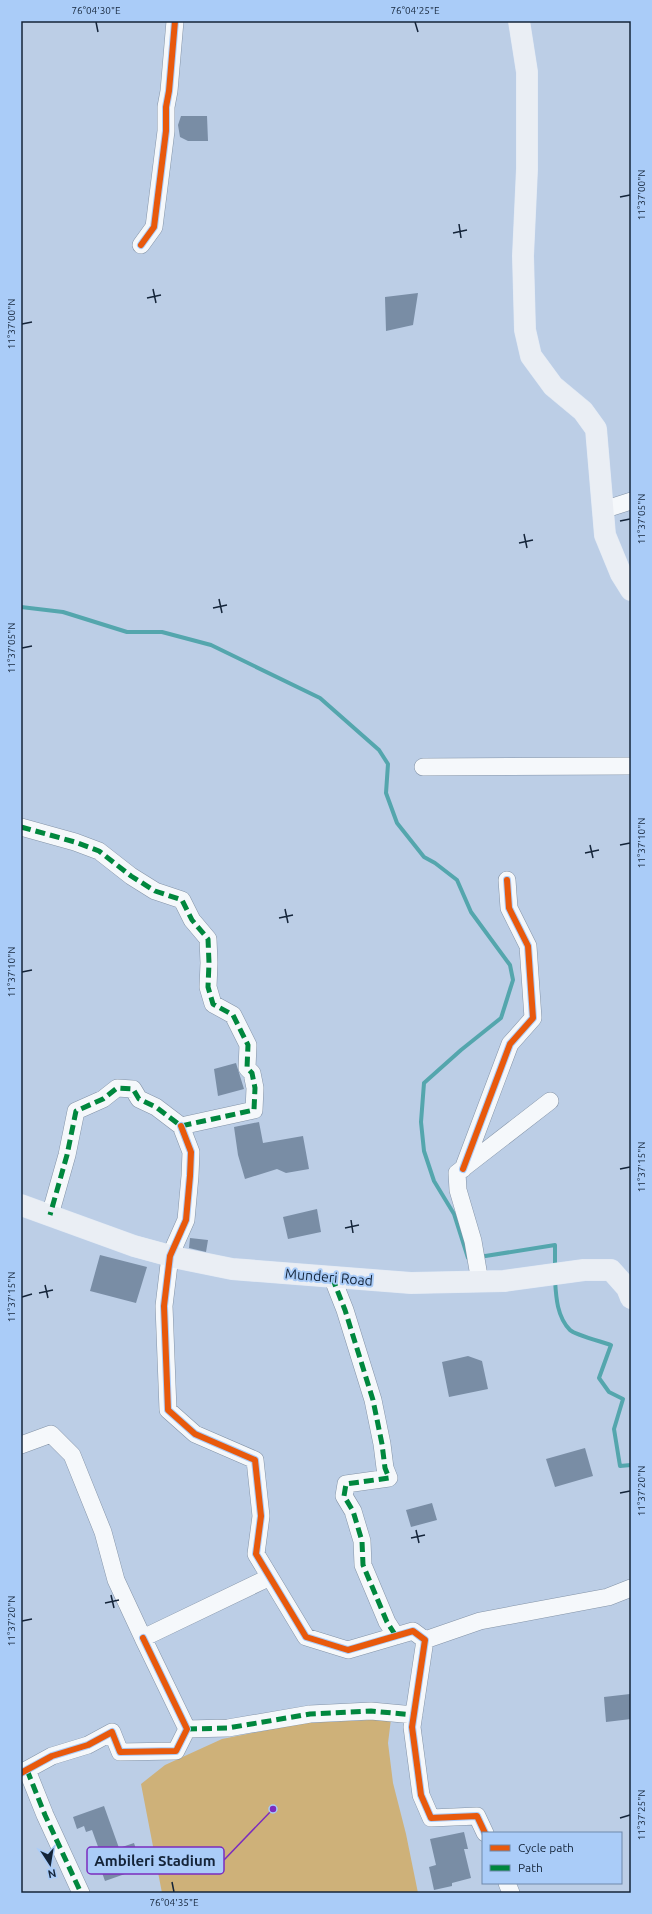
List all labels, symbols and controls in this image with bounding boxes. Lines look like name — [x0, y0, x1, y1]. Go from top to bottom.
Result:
text: 76°04'30"E — [71, 5, 121, 16]
text: 76°04'25"E — [390, 5, 440, 16]
text: 11°37'00"N — [636, 170, 647, 220]
text: 11°37'00"N — [6, 299, 17, 349]
text: 11°37'05"N — [636, 494, 647, 544]
text: 11°37'05"N — [6, 623, 17, 673]
text: 11°37'10"N — [636, 818, 647, 868]
text: 11°37'10"N — [6, 947, 17, 997]
text: 11°37'15"N — [636, 1142, 647, 1192]
street label: Munderi Road — [284, 1265, 374, 1289]
text: 11°37'15"N — [6, 1272, 17, 1322]
text: 11°37'20"N — [636, 1466, 647, 1516]
text: 11°37'20"N — [6, 1596, 17, 1646]
text: 11°37'25"N — [636, 1790, 647, 1840]
legend — [482, 1832, 622, 1884]
text: Cycle path — [518, 1841, 574, 1854]
north arrow — [30, 1844, 70, 1884]
callout: Ambileri Stadium — [87, 1847, 224, 1874]
text: Ambileri Stadium — [94, 1852, 216, 1869]
text: Path — [518, 1861, 543, 1874]
text: N — [47, 1867, 57, 1881]
text: 76°04'35"E — [149, 1897, 199, 1908]

